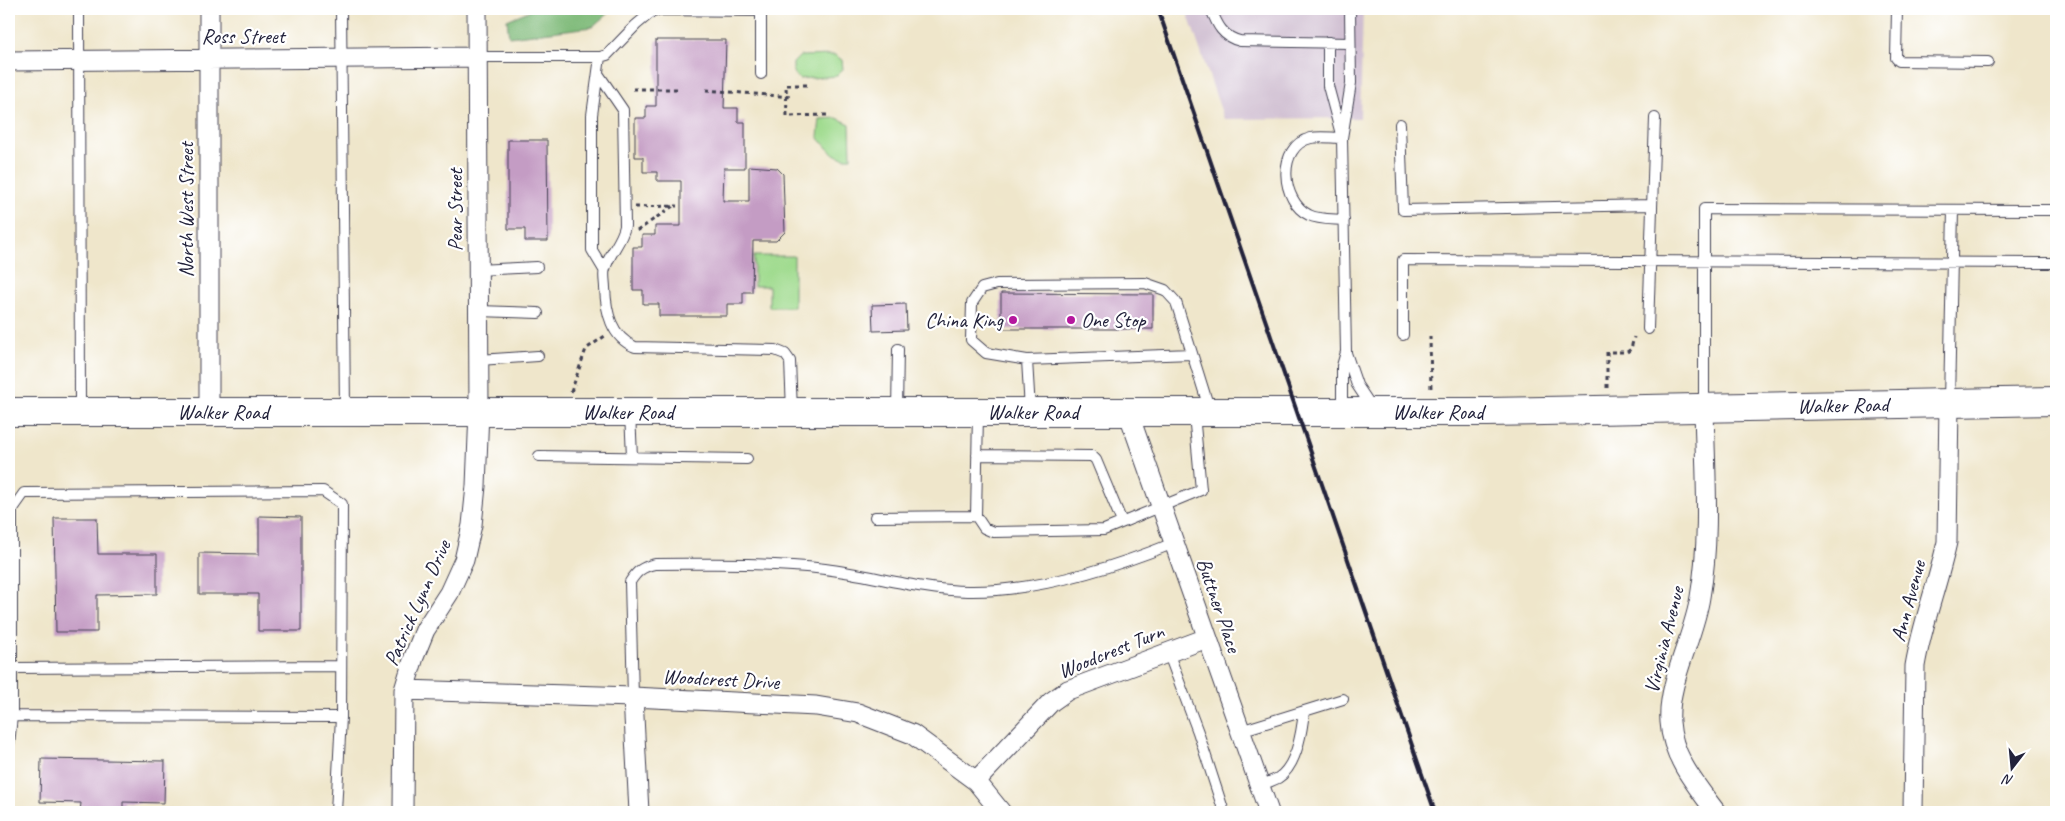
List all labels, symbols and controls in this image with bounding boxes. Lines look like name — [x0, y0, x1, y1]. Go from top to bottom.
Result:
street label: Ross Street — [201, 23, 287, 49]
street label: North West Street — [173, 140, 199, 278]
street label: Pear Street — [442, 167, 468, 251]
place label: China King — [925, 307, 1005, 333]
place label: One Stop — [1081, 307, 1147, 333]
marker: China King — [1007, 314, 1019, 326]
marker: One Stop — [1065, 314, 1077, 326]
street label: Walker Road — [1797, 391, 1892, 419]
street label: Walker Road — [178, 399, 272, 425]
street label: Walker Road — [583, 399, 677, 425]
street label: Walker Road — [988, 399, 1082, 425]
street label: Walker Road — [1393, 399, 1487, 425]
street label: Patrick Lynn Drive — [378, 535, 457, 670]
street label: Buttner Place — [1191, 554, 1248, 658]
street label: Ann Avenue — [1885, 557, 1932, 644]
street label: Virginia Avenue — [1638, 582, 1690, 696]
street label: Woodcrest Turn — [1054, 618, 1168, 684]
street label: Woodcrest Drive — [662, 663, 781, 695]
north arrow — [1988, 744, 2038, 794]
text: N — [2000, 770, 2015, 789]

